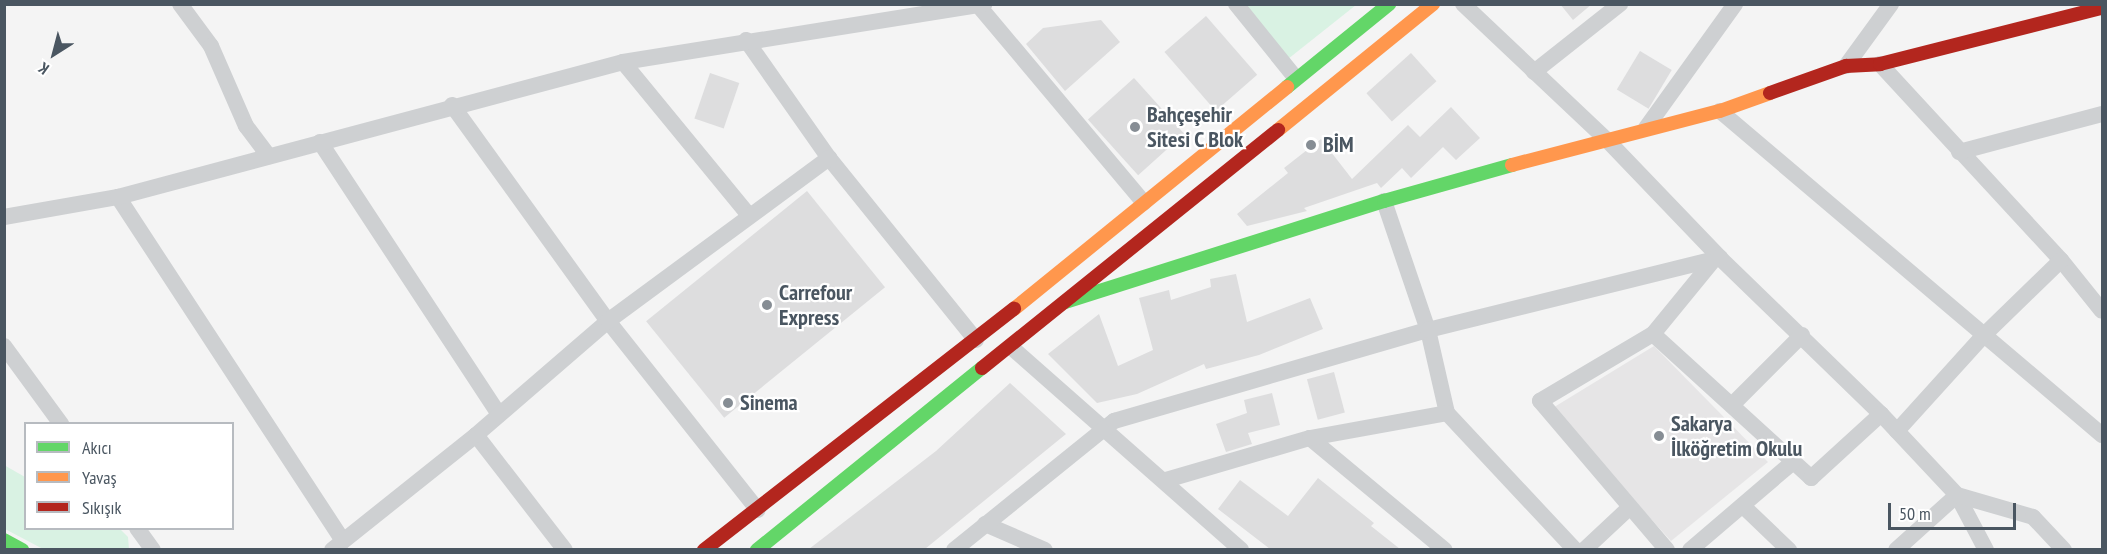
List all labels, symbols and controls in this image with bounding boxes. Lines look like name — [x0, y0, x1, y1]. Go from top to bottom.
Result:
north arrow — [24, 24, 84, 84]
text: K — [34, 58, 53, 79]
place label: Bahçeşehir Sitesi C Blok — [1147, 101, 1244, 152]
marker: Bahçeşehir Sitesi C Blok — [1128, 120, 1142, 134]
place label: BİM — [1323, 132, 1354, 158]
marker: BİM — [1304, 138, 1318, 152]
place label: Carrefour Express — [779, 279, 852, 330]
marker: Carrefour Express — [760, 298, 774, 312]
place label: Sinema — [740, 390, 798, 416]
marker: Sinema — [721, 396, 735, 410]
place label: Sakarya İlköğretim Okulu — [1671, 410, 1802, 462]
legend — [24, 422, 234, 530]
marker: Sakarya İlköğretim Okulu — [1652, 429, 1666, 443]
text: Akıcı — [82, 436, 112, 459]
text: Yavaş — [82, 466, 117, 489]
scale bar — [1891, 491, 2018, 529]
text: Sıkışık — [82, 496, 121, 519]
text: 50 m — [1899, 502, 1931, 525]

